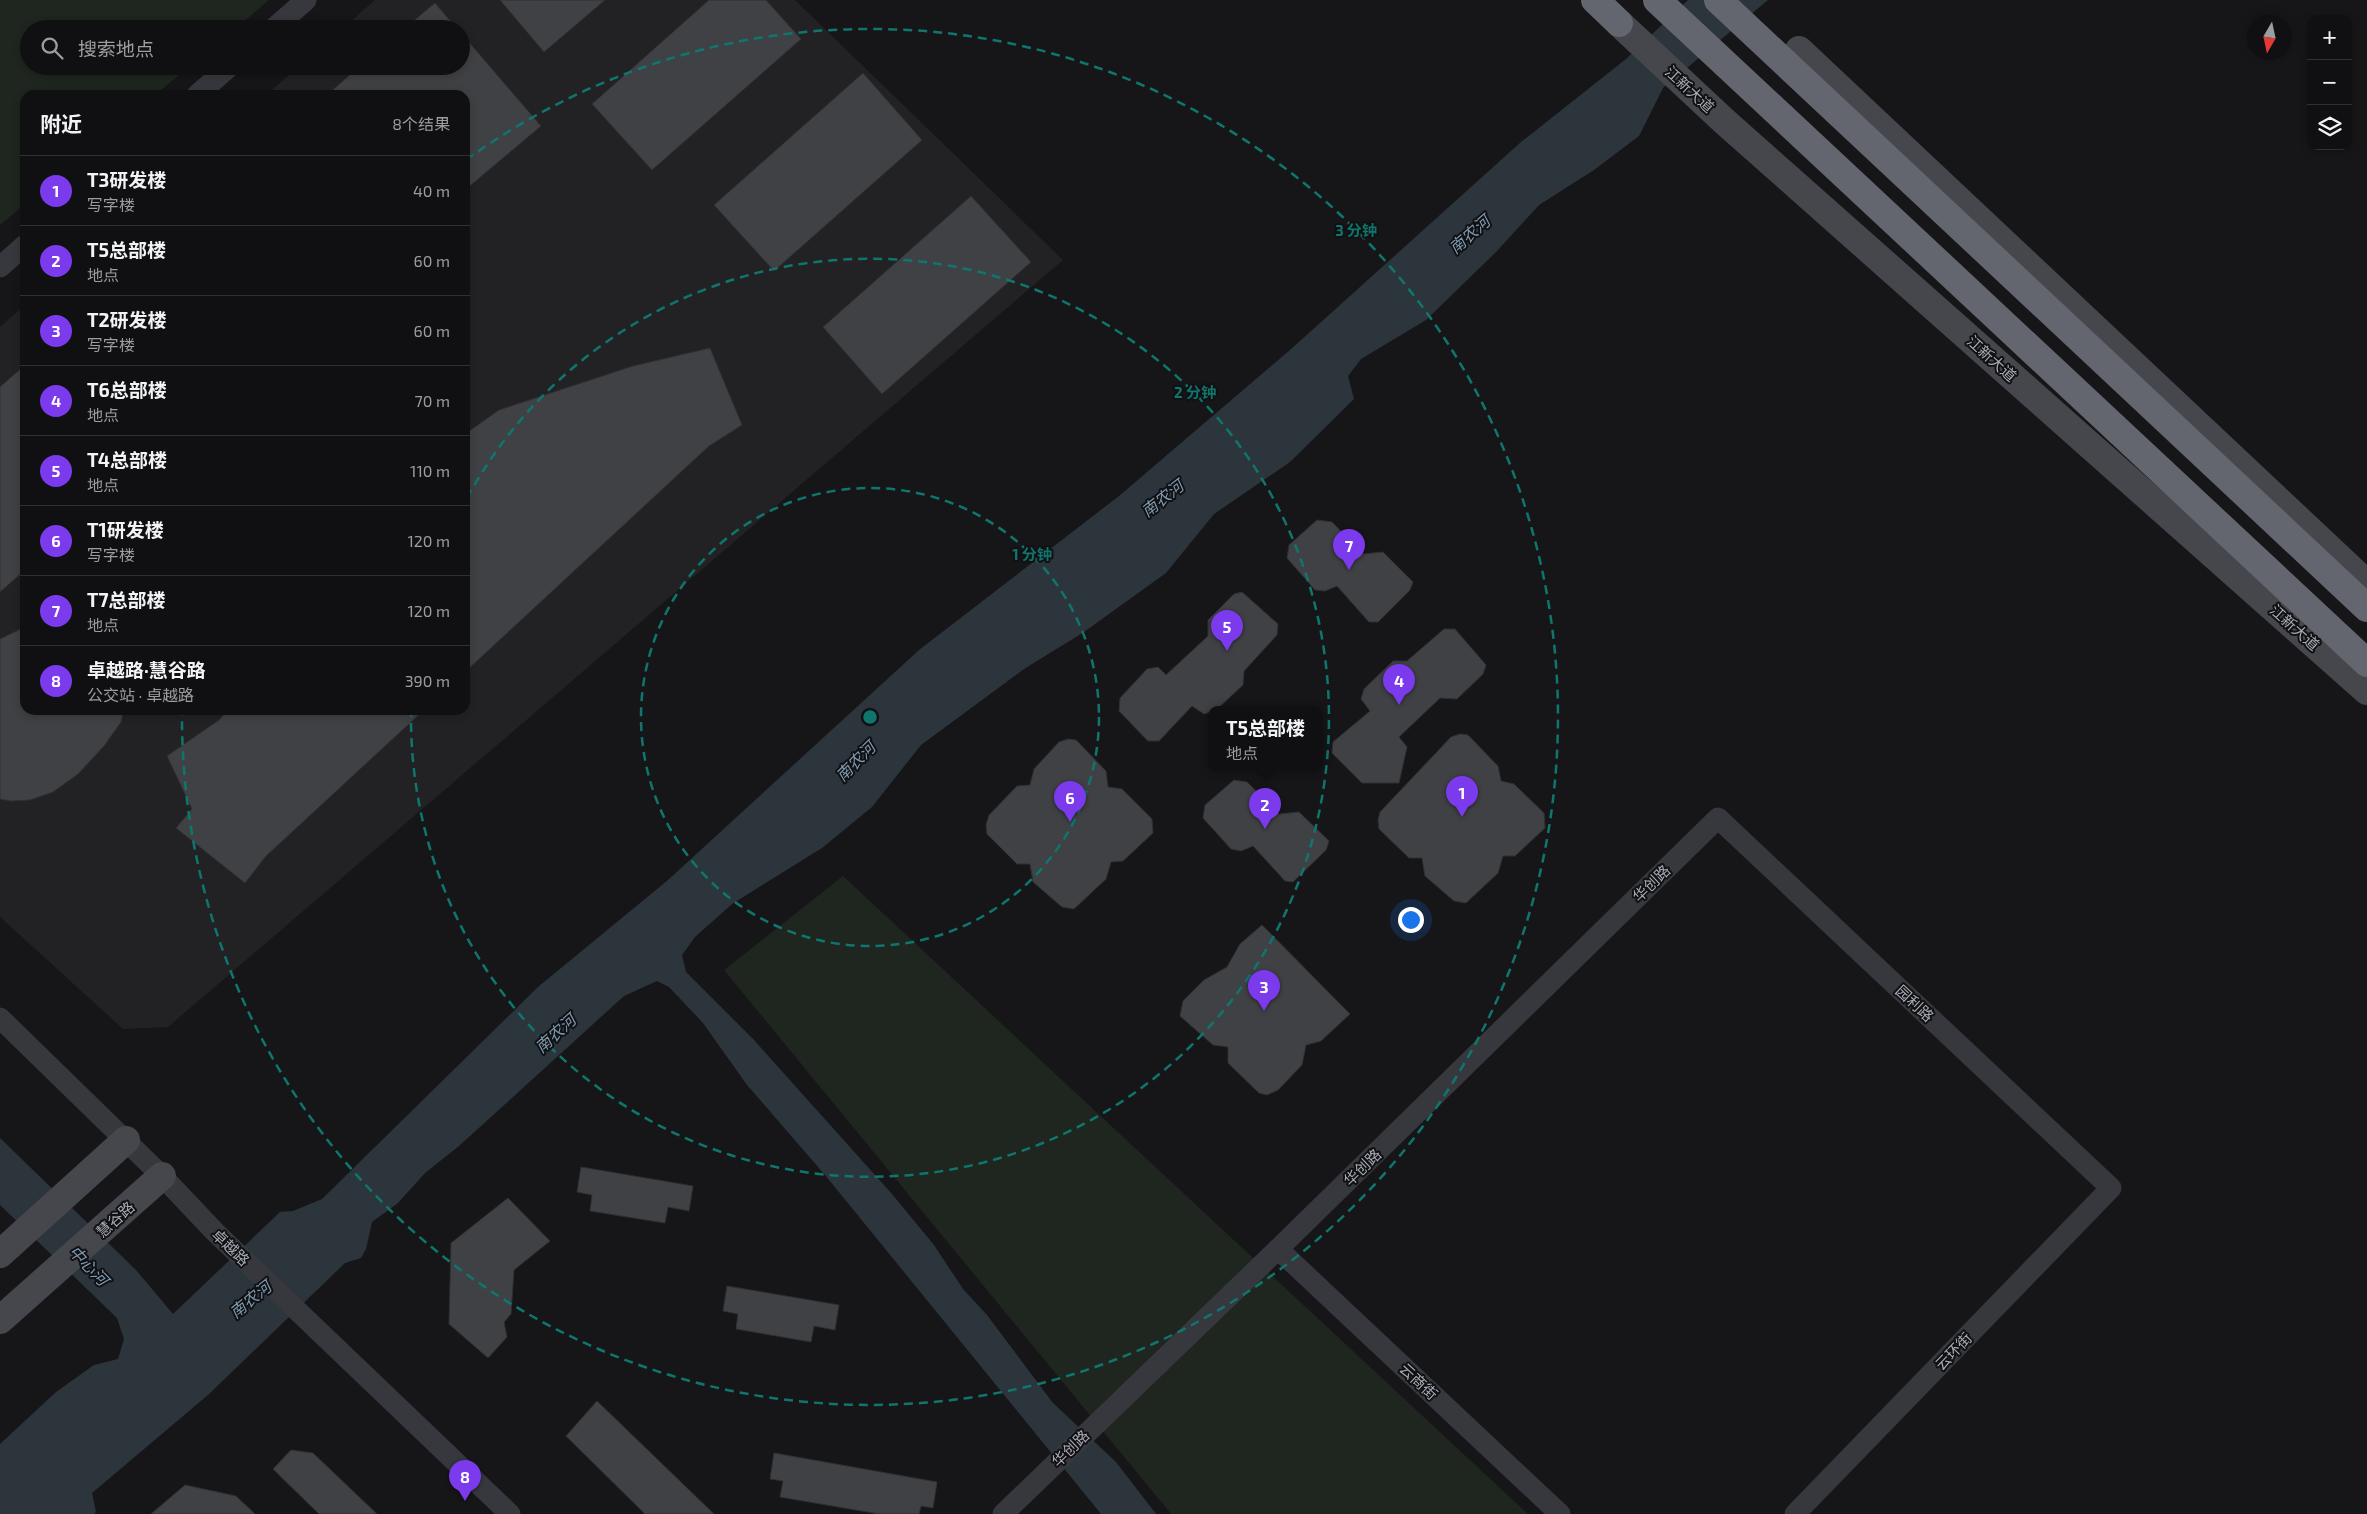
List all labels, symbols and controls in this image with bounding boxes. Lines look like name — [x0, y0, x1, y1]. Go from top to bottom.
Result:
north arrow — [2247, 15, 2292, 60]
map controls — [2307, 15, 2352, 150]
button: + — [2307, 15, 2352, 60]
search box — [20, 20, 470, 75]
icon: search — [38, 34, 66, 62]
text: 搜索地点 — [78, 37, 154, 60]
button: − — [2307, 60, 2352, 105]
street label: 江新大道 — [1662, 62, 1718, 116]
button: layers — [2307, 105, 2352, 150]
text: 附近 — [40, 111, 82, 136]
text: 8个结果 — [392, 114, 450, 133]
text: T3研发楼 — [87, 168, 166, 191]
text: 1 — [53, 181, 59, 200]
text: 40 m — [413, 181, 450, 200]
text: 写字楼 — [87, 195, 135, 214]
water label: 南农河 — [1445, 209, 1496, 257]
text: 3 分钟 — [1335, 221, 1377, 239]
text: T5总部楼 — [87, 238, 166, 261]
text: 2 — [51, 251, 61, 270]
text: 60 m — [414, 251, 450, 270]
text: 地点 — [87, 265, 119, 284]
text: T2研发楼 — [87, 308, 166, 331]
text: 3 — [51, 321, 61, 340]
text: 60 m — [414, 321, 450, 340]
street label: 江新大道 — [1964, 331, 2020, 385]
text: 写字楼 — [87, 335, 135, 354]
text: T6总部楼 — [87, 378, 167, 401]
text: 2 分钟 — [1174, 383, 1216, 401]
text: 4 — [51, 391, 61, 410]
text: 70 m — [415, 391, 450, 410]
text: 地点 — [87, 405, 119, 424]
text: T4总部楼 — [87, 448, 167, 471]
text: 5 — [52, 461, 60, 480]
text: 110 m — [410, 461, 450, 480]
water label: 南农河 — [1137, 474, 1189, 520]
text: 地点 — [87, 475, 119, 494]
text: T1研发楼 — [87, 518, 164, 541]
pin: 7 — [1333, 529, 1365, 570]
text: 6 — [51, 531, 61, 550]
text: 120 m — [407, 531, 450, 550]
text: 写字楼 — [87, 545, 135, 564]
text: 1 分钟 — [1012, 545, 1052, 563]
text: T7总部楼 — [87, 588, 165, 611]
street label: 江新大道 — [2267, 600, 2323, 654]
text: 7 — [52, 601, 60, 620]
text: 120 m — [407, 601, 450, 620]
pin: 5 — [1211, 610, 1243, 651]
text: 地点 — [87, 615, 119, 634]
text: 卓越路·慧谷路 — [87, 658, 206, 681]
pin: 4 — [1383, 664, 1415, 705]
text: 8 — [51, 671, 61, 690]
text: 390 m — [405, 671, 450, 690]
text: 公交站 · 卓越路 — [87, 685, 194, 704]
popup — [1208, 706, 1323, 771]
centre of rings — [861, 708, 879, 726]
text: T5总部楼 — [1226, 716, 1305, 739]
water label: 南农河 — [831, 735, 881, 785]
text: 地点 — [1226, 743, 1258, 762]
pin: 1 — [1446, 776, 1478, 817]
pin: 6 — [1054, 781, 1086, 822]
pin: 2 — [1249, 788, 1281, 829]
street label: 华创路 — [1629, 861, 1673, 905]
your location — [1398, 907, 1424, 933]
pin: 3 — [1248, 970, 1280, 1011]
street label: 园利路 — [1892, 981, 1938, 1025]
water label: 南农河 — [531, 1008, 581, 1056]
street label: 华创路 — [1340, 1145, 1384, 1189]
street label: 慧谷路 — [92, 1197, 138, 1241]
street label: 卓越路 — [209, 1225, 253, 1269]
water label: 中心河 — [65, 1241, 115, 1291]
water label: 南农河 — [225, 1275, 277, 1321]
street label: 云环街 — [1931, 1329, 1975, 1373]
street label: 云商街 — [1396, 1359, 1442, 1403]
street label: 华创路 — [1048, 1426, 1092, 1470]
pin: 8 — [449, 1460, 481, 1501]

